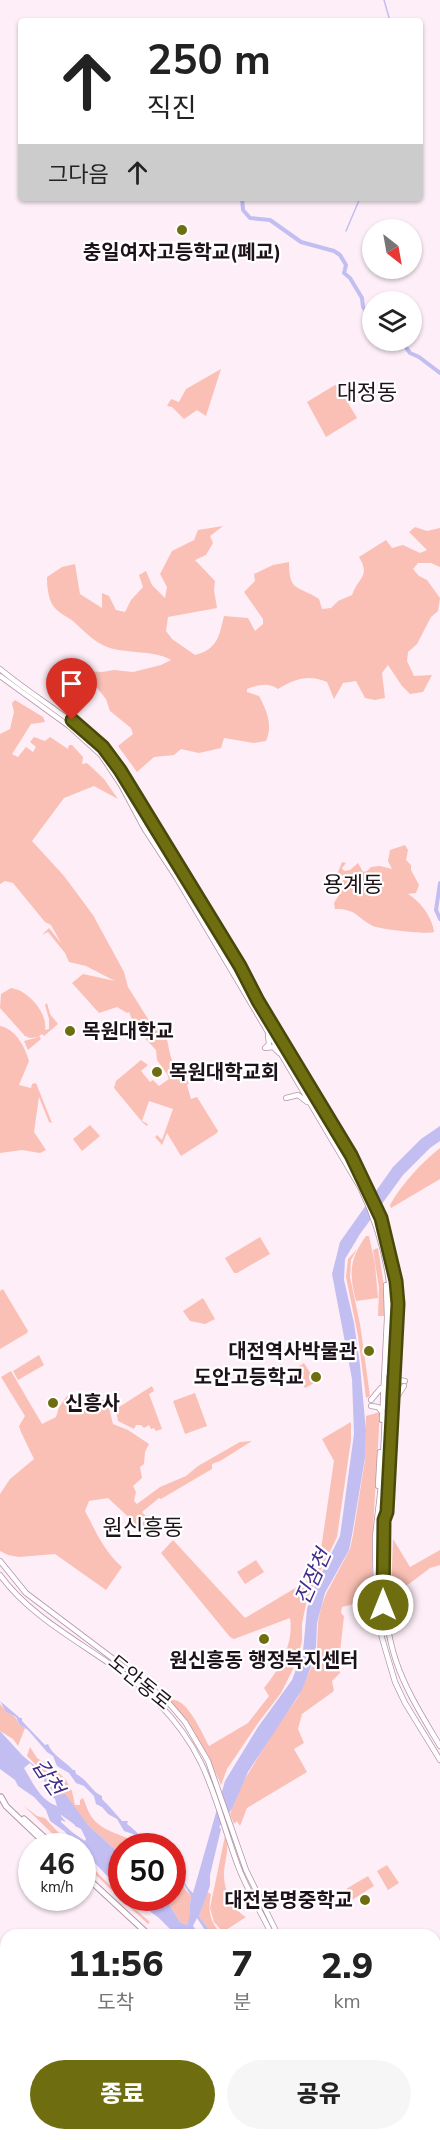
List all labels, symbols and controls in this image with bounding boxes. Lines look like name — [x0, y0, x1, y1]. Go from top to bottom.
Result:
text: 250 m — [147, 32, 271, 89]
icon: ahead — [48, 42, 126, 120]
text: 직진 — [147, 90, 197, 127]
icon: ahead — [121, 156, 154, 189]
text: 그다음 — [48, 160, 109, 190]
north arrow — [362, 219, 422, 279]
map controls — [362, 219, 422, 351]
marker: 충일여자고등학교(폐교) — [175, 223, 189, 237]
place label: 충일여자고등학교(폐교) — [83, 239, 281, 266]
button: layers — [362, 291, 422, 351]
district label: 대정동 — [337, 378, 397, 408]
pin — [46, 658, 97, 720]
icon: arrive — [55, 667, 88, 700]
district label: 용계동 — [323, 870, 383, 900]
place label: 목원대학교 — [82, 1018, 174, 1045]
marker: 목원대학교 — [63, 1024, 77, 1038]
place label: 목원대학교회 — [169, 1059, 279, 1086]
marker: 목원대학교회 — [150, 1065, 164, 1079]
place label: 대전역사박물관 — [228, 1338, 358, 1365]
marker: 대전역사박물관 — [362, 1344, 376, 1358]
place label: 도안고등학교 — [194, 1364, 304, 1391]
marker: 도안고등학교 — [309, 1370, 323, 1384]
place label: 신흥사 — [65, 1390, 120, 1417]
marker: 신흥사 — [46, 1396, 60, 1410]
district label: 원신흥동 — [103, 1513, 183, 1543]
water label: 진잠천 — [288, 1542, 339, 1609]
position arrow — [351, 1573, 415, 1637]
marker: 원신흥동 행정복지센터 — [257, 1632, 271, 1646]
place label: 원신흥동 행정복지센터 — [169, 1647, 359, 1674]
street label: 도안동로 — [103, 1649, 177, 1716]
water label: 갑천 — [26, 1753, 72, 1803]
speed limit sign: 50 — [108, 1833, 186, 1911]
text: 46 — [39, 1844, 75, 1885]
text: km/h — [40, 1877, 74, 1897]
place label: 대전봉명중학교 — [224, 1887, 353, 1914]
marker: 대전봉명중학교 — [358, 1893, 372, 1907]
text: 11:56 — [68, 1940, 164, 1989]
text: 7 — [231, 1940, 253, 1989]
text: 2.9 — [321, 1942, 373, 1991]
text: km — [333, 1988, 361, 2015]
text: 도착 — [97, 1989, 134, 2016]
text: 분 — [233, 1989, 251, 2016]
button: 종료 — [30, 2060, 215, 2129]
button: 공유 — [227, 2060, 411, 2129]

